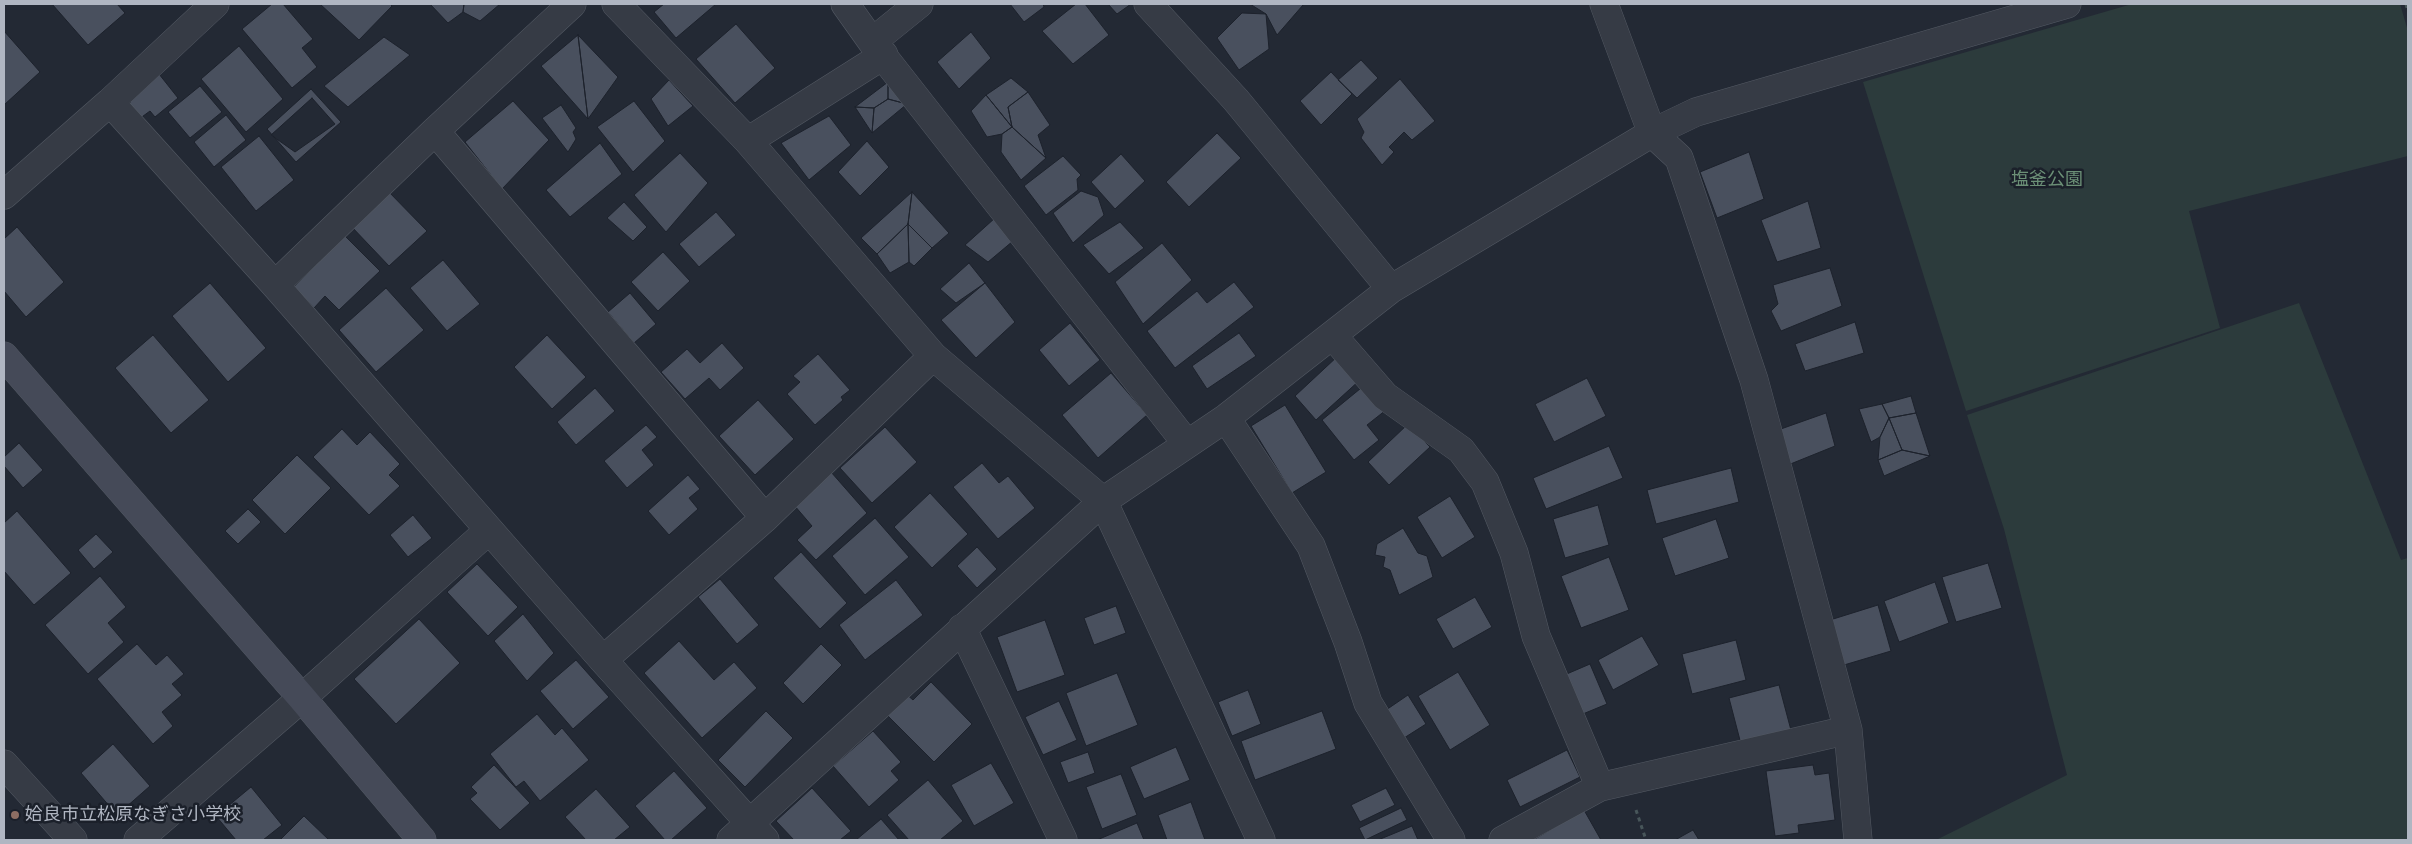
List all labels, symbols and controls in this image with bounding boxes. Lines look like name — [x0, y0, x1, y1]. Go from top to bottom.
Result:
park label: 塩釜公園 — [2011, 169, 2083, 191]
place label: 姶良市立松原なぎさ小学校 — [25, 804, 241, 826]
marker: 姶良市立松原なぎさ小学校 — [9, 809, 21, 821]

